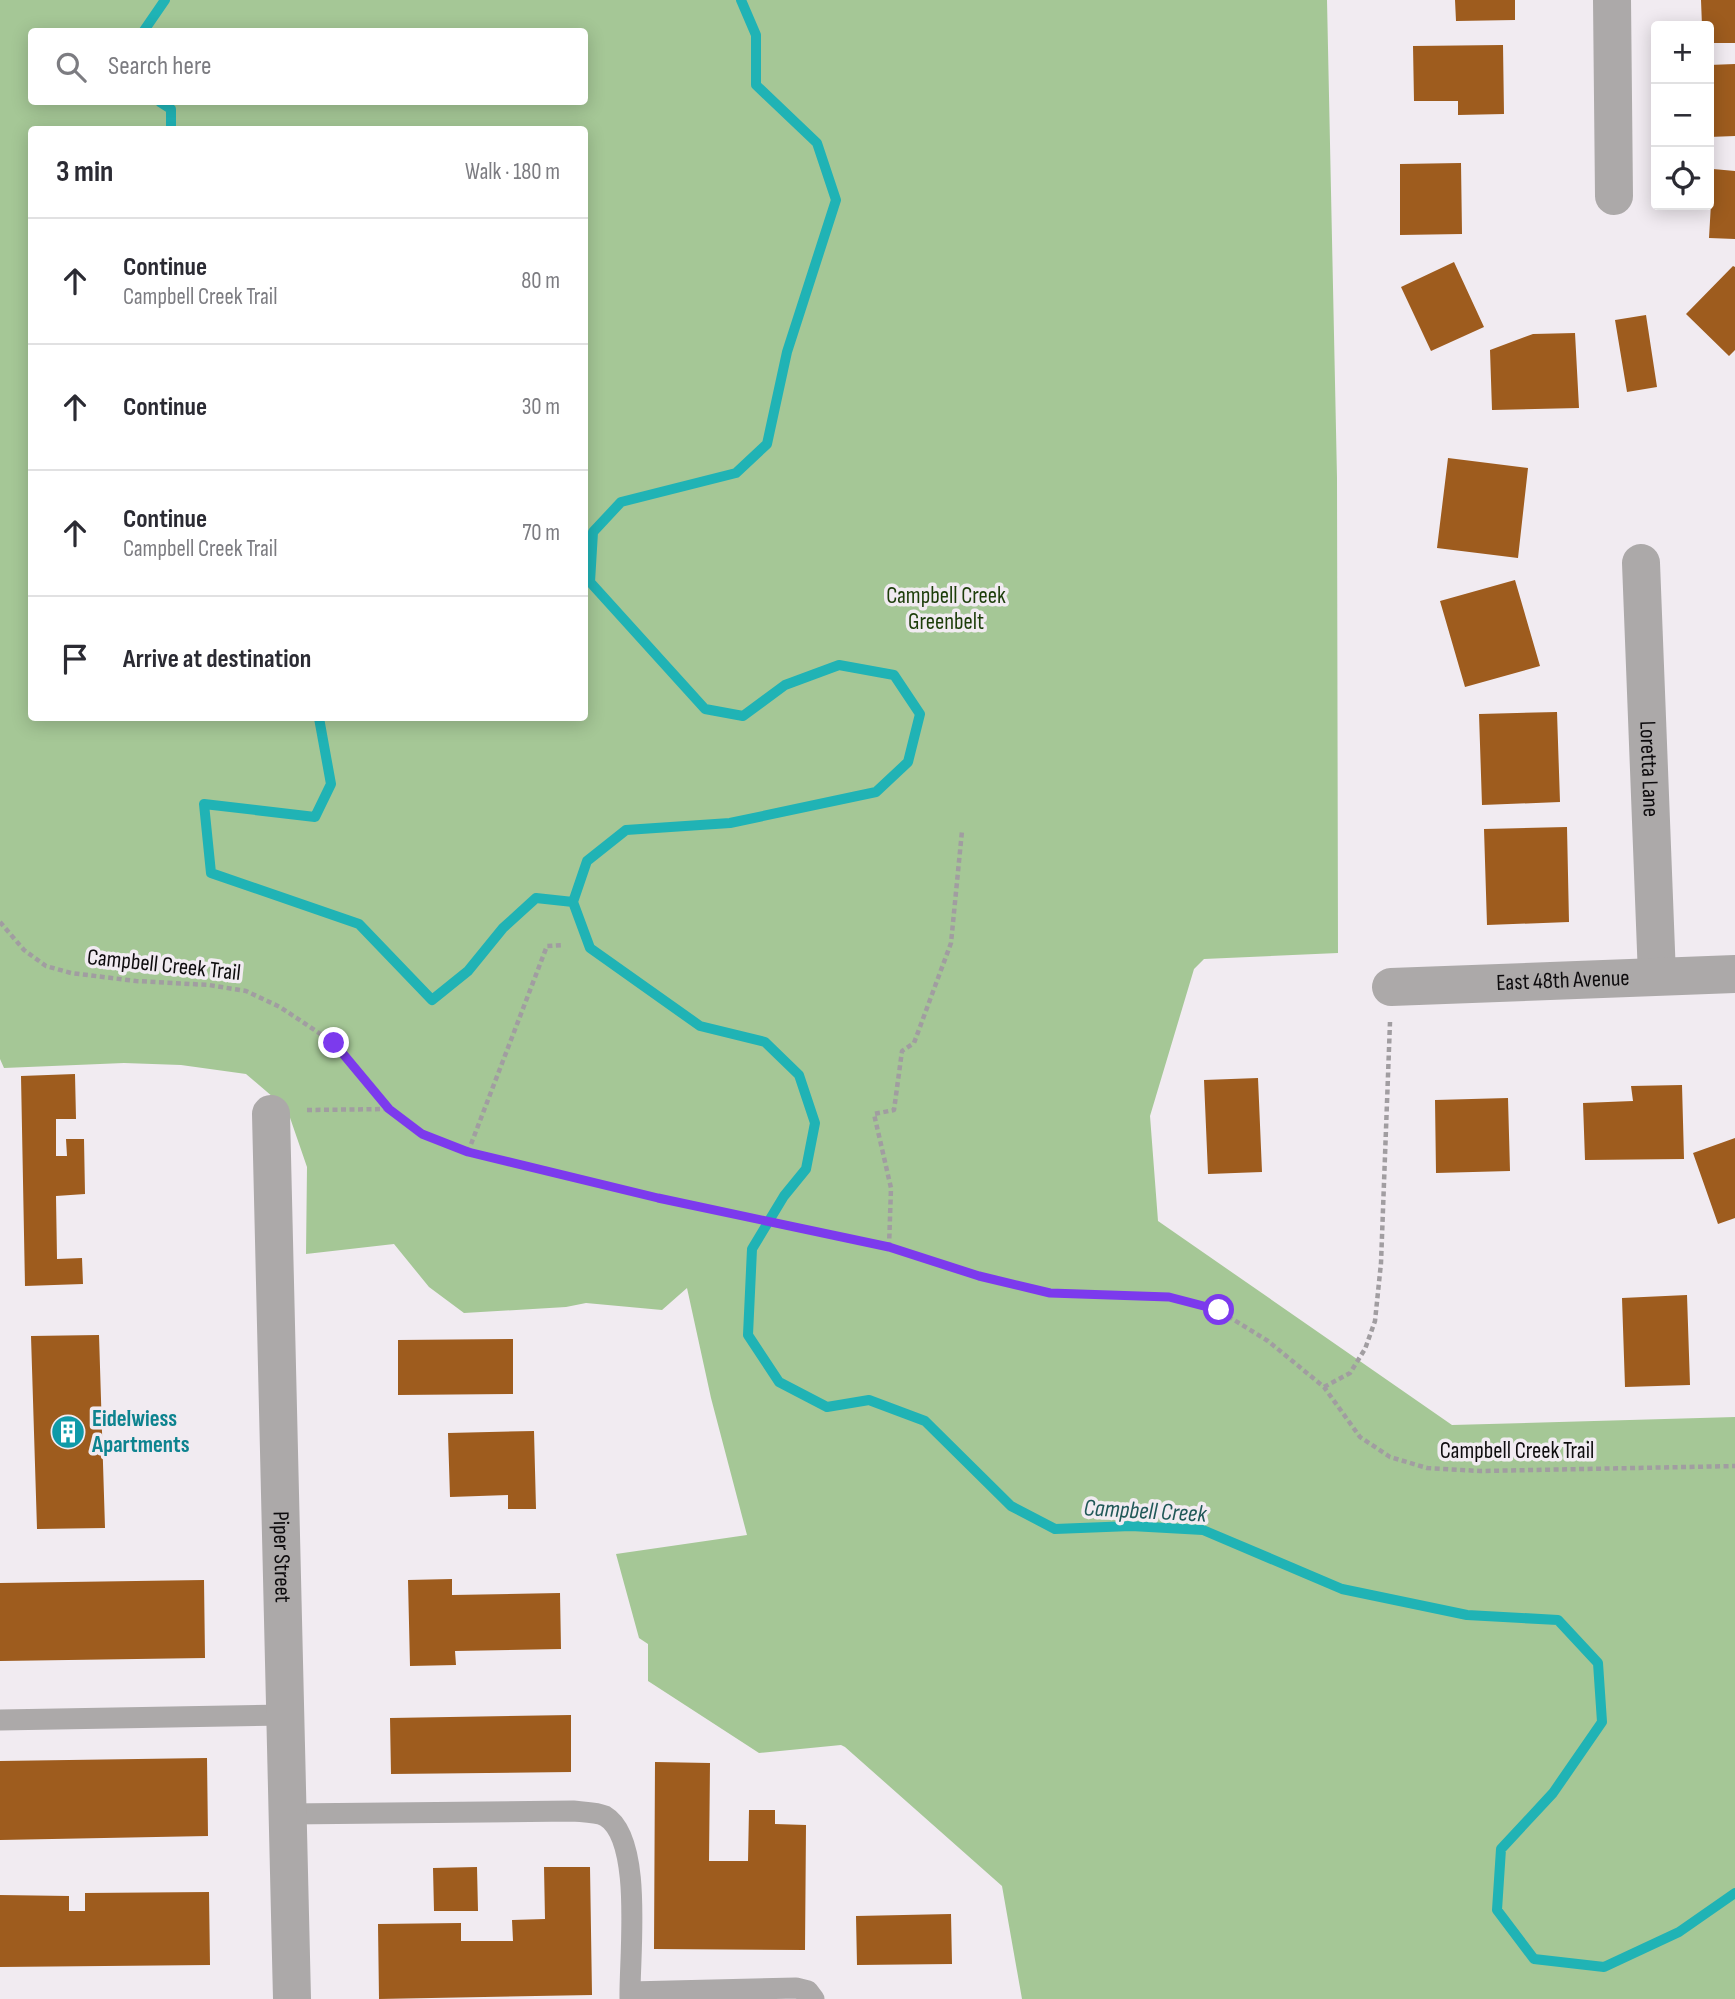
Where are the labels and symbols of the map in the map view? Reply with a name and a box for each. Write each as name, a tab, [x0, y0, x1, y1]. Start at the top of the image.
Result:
park label: Campbell Creek Greenbelt	[886, 582, 1006, 636]
street label: Loretta Lane	[1633, 720, 1665, 817]
street label: Campbell Creek Trail	[86, 943, 242, 987]
street label: East 48th Avenue	[1496, 964, 1630, 997]
route end	[318, 1027, 349, 1058]
route start	[1203, 1294, 1234, 1325]
place label: Eidelwiess Apartments	[91, 1405, 190, 1459]
building icon: Eidelwiess Apartments	[49, 1413, 87, 1451]
street label: Campbell Creek Trail	[1440, 1437, 1594, 1465]
water label: Campbell Creek	[1083, 1493, 1208, 1529]
street label: Piper Street	[266, 1511, 297, 1603]

